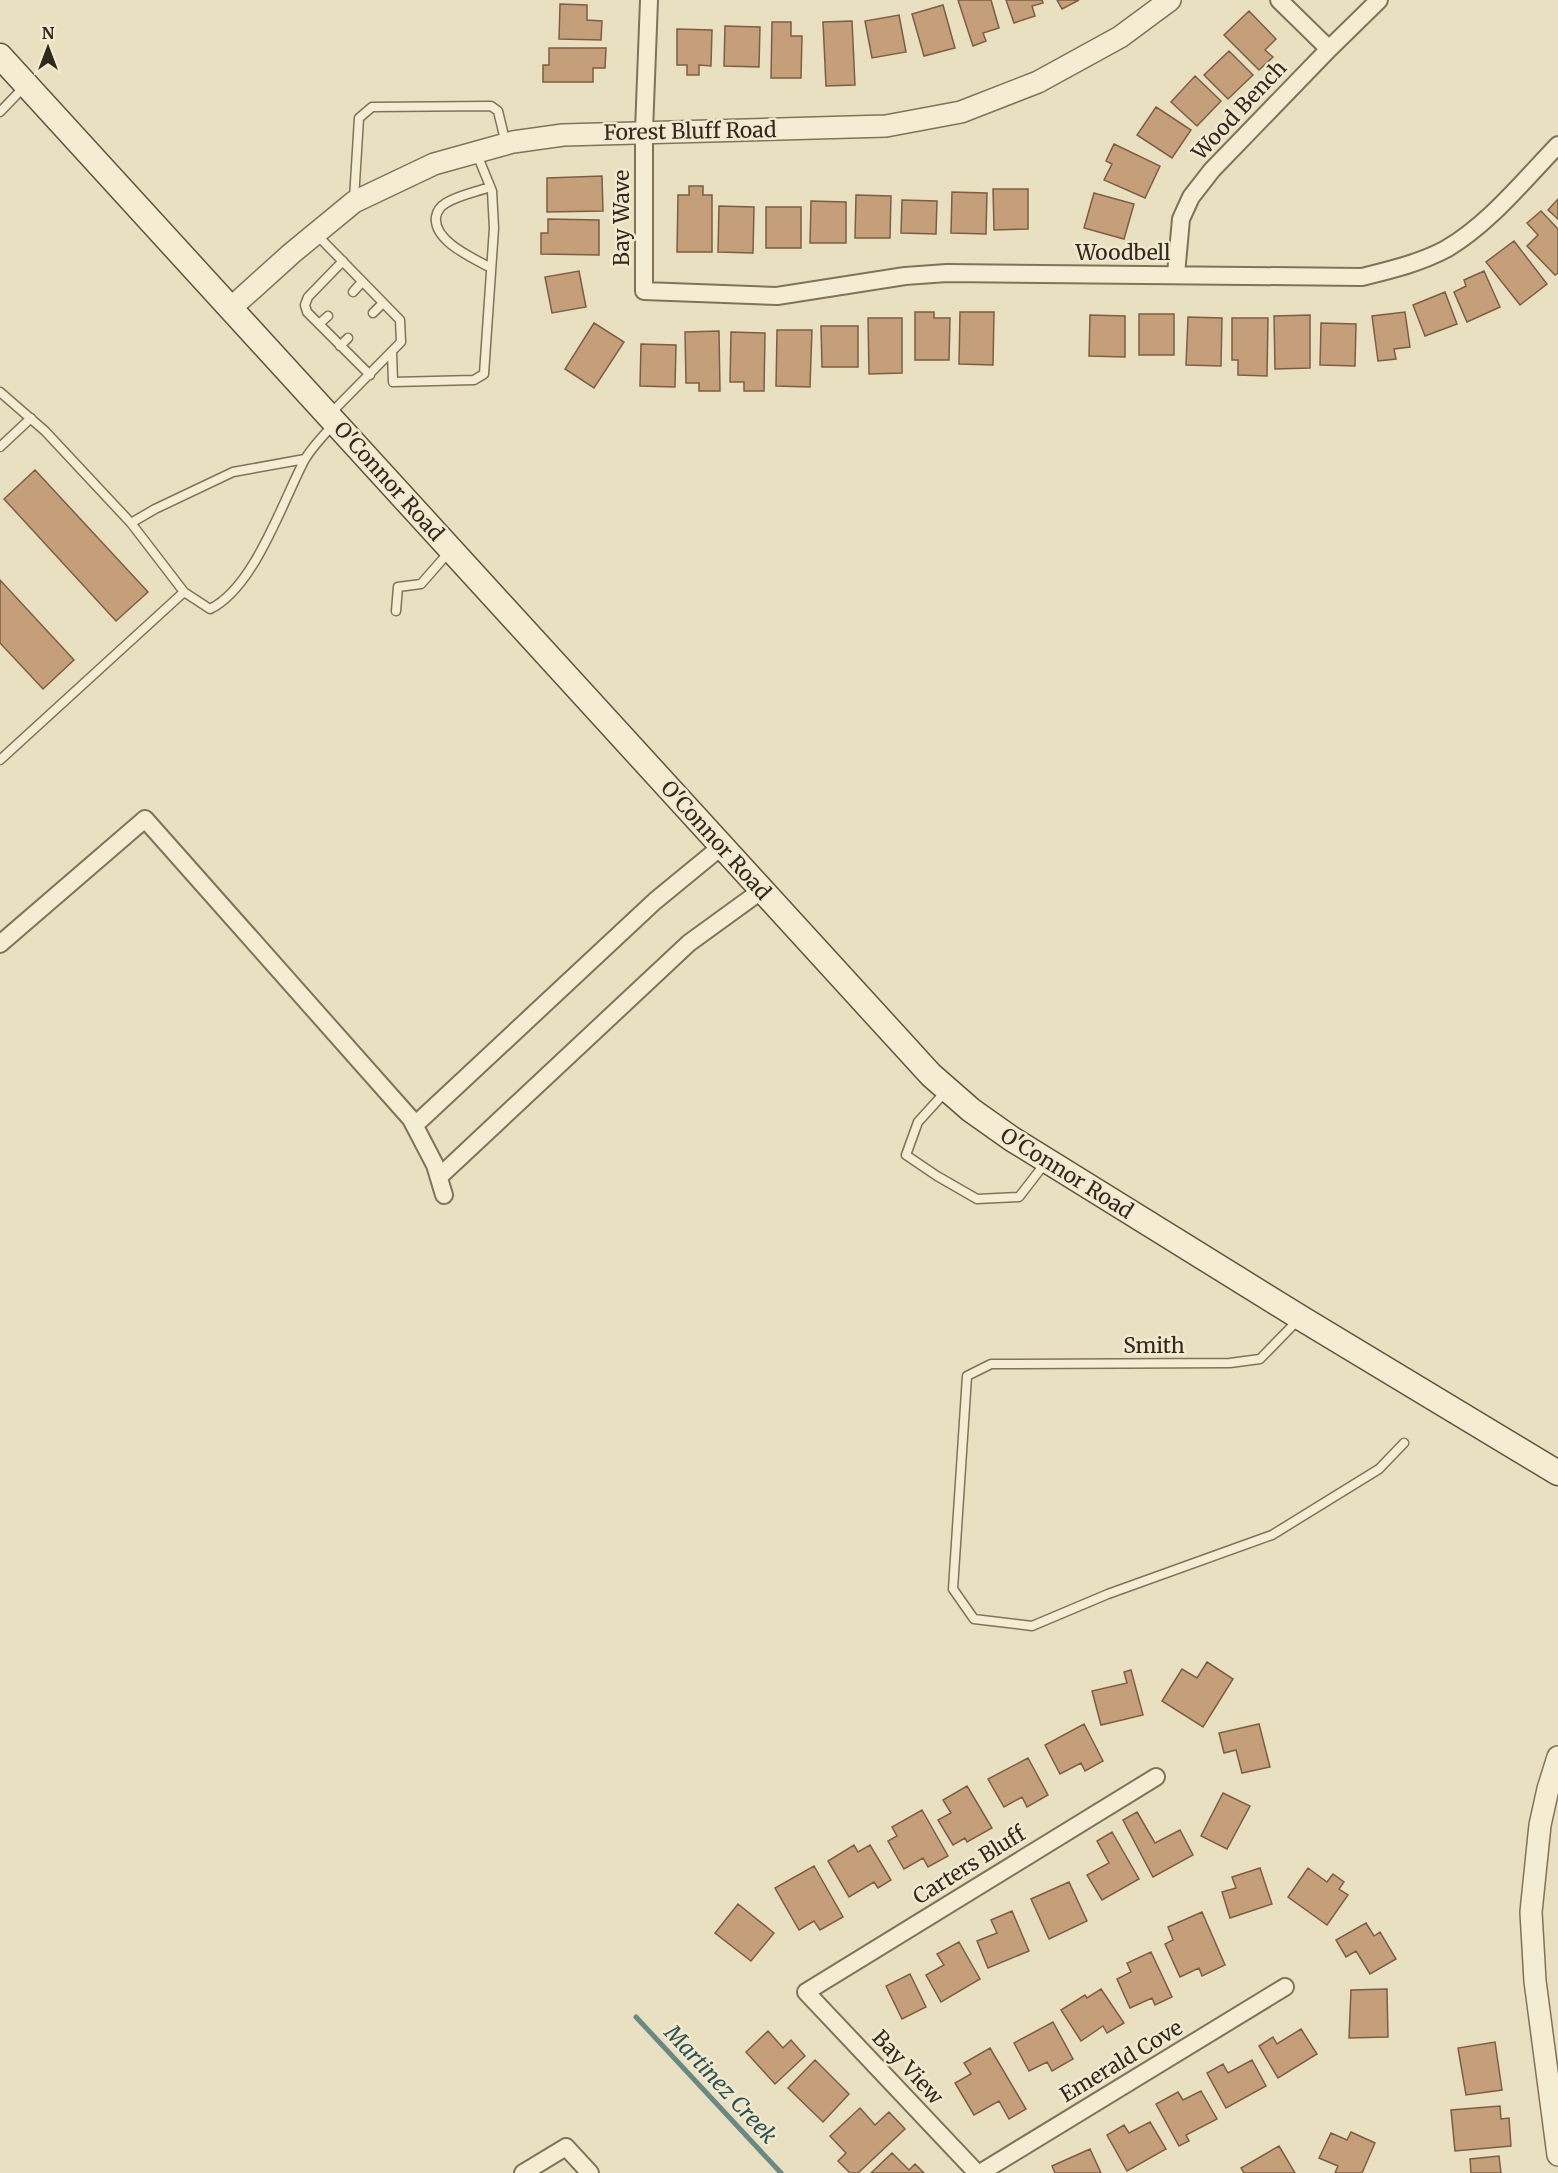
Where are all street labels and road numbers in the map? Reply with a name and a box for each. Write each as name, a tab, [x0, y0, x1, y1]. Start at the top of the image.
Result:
street label: Wood Bench	[1185, 54, 1292, 166]
street label: Forest Bluff Road	[603, 116, 777, 146]
street label: Bay Wave	[608, 170, 635, 266]
street label: Woodbell	[1074, 239, 1171, 266]
street label: O'Connor Road	[328, 416, 450, 547]
street label: O'Connor Road	[655, 775, 777, 906]
street label: O'Connor Road	[996, 1121, 1139, 1225]
street label: Smith	[1123, 1332, 1185, 1359]
street label: Carters Bluff	[908, 1819, 1031, 1910]
street label: Emerald Cove	[1055, 2014, 1187, 2108]
street label: Bay View	[867, 2024, 949, 2110]

